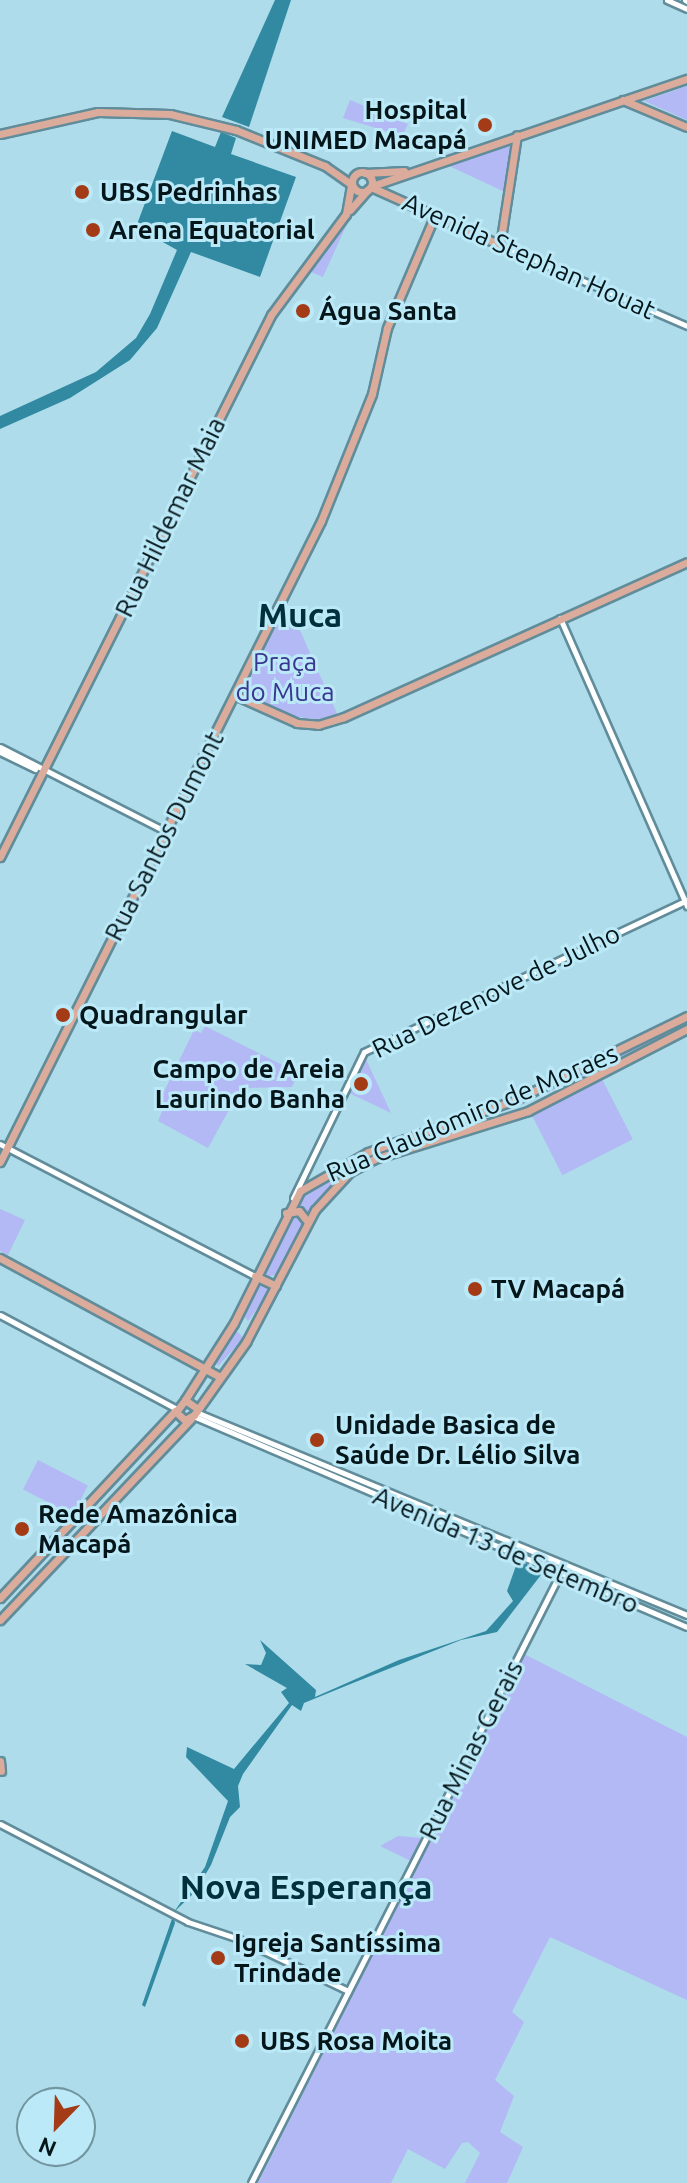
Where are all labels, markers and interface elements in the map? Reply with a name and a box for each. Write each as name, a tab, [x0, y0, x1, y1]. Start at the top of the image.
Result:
place label: Hospital UNIMED Macapá	[264, 94, 467, 156]
marker: Hospital UNIMED Macapá	[474, 114, 496, 136]
place label: UBS Pedrinhas	[100, 176, 278, 208]
marker: UBS Pedrinhas	[71, 181, 93, 203]
street label: Avenida Stephan Houat	[398, 186, 660, 326]
place label: Arena Equatorial	[109, 214, 315, 246]
marker: Arena Equatorial	[84, 221, 102, 239]
place label: Água Santa	[319, 295, 457, 327]
marker: Água Santa	[294, 302, 312, 320]
street label: Rua Hildemar Maia	[108, 412, 232, 622]
district label: Muca	[258, 595, 342, 635]
park label: Praça do Muca	[235, 646, 335, 708]
street label: Rua Santos Dumont	[98, 726, 230, 946]
street label: Rua Dezenove de Julho	[367, 917, 625, 1065]
place label: Quadrangular	[79, 999, 248, 1031]
marker: Quadrangular	[54, 1006, 72, 1024]
street label: Rua Claudomiro de Moraes	[322, 1037, 622, 1189]
place label: Campo de Areia Laurindo Banha	[152, 1053, 345, 1114]
marker: Campo de Areia Laurindo Banha	[352, 1075, 370, 1093]
place label: TV Macapá	[491, 1273, 625, 1305]
marker: TV Macapá	[466, 1280, 484, 1298]
place label: Unidade Basica de Saúde Dr. Lélio Silva	[335, 1409, 580, 1470]
marker: Unidade Basica de Saúde Dr. Lélio Silva	[306, 1429, 328, 1451]
street label: Avenida 13 de Setembro	[369, 1480, 643, 1620]
place label: Rede Amazônica Macapá	[38, 1498, 238, 1560]
marker: Rede Amazônica Macapá	[13, 1520, 31, 1538]
street label: Rua Minas Gerais	[412, 1655, 530, 1845]
district label: Nova Esperança	[180, 1867, 432, 1907]
place label: Igreja Santíssima Trindade	[234, 1927, 441, 1988]
marker: Igreja Santíssima Trindade	[209, 1949, 227, 1967]
place label: UBS Rosa Moita	[260, 2025, 452, 2057]
marker: UBS Rosa Moita	[231, 2030, 253, 2052]
north arrow	[16, 2087, 96, 2167]
text: N	[35, 2133, 60, 2162]

